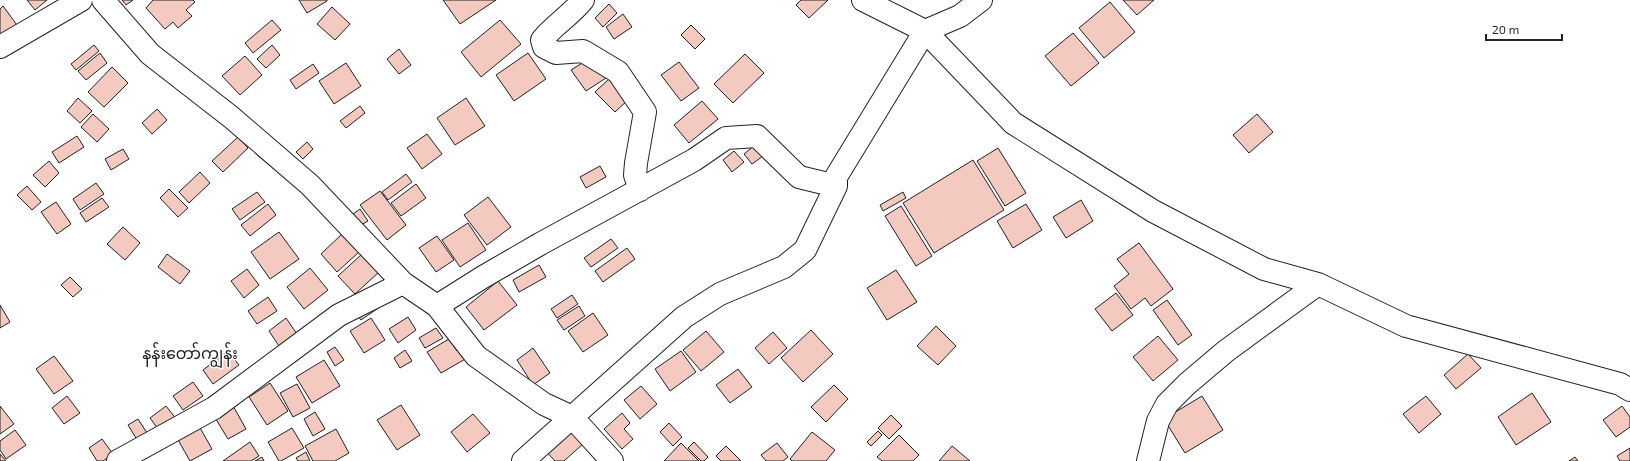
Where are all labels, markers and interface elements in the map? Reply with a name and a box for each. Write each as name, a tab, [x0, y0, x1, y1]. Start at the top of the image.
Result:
scale bar	[1486, 16, 1562, 42]
text: 20 m	[1492, 22, 1519, 36]
district label: နန်းတော်ကျွန်း	[142, 342, 238, 369]

